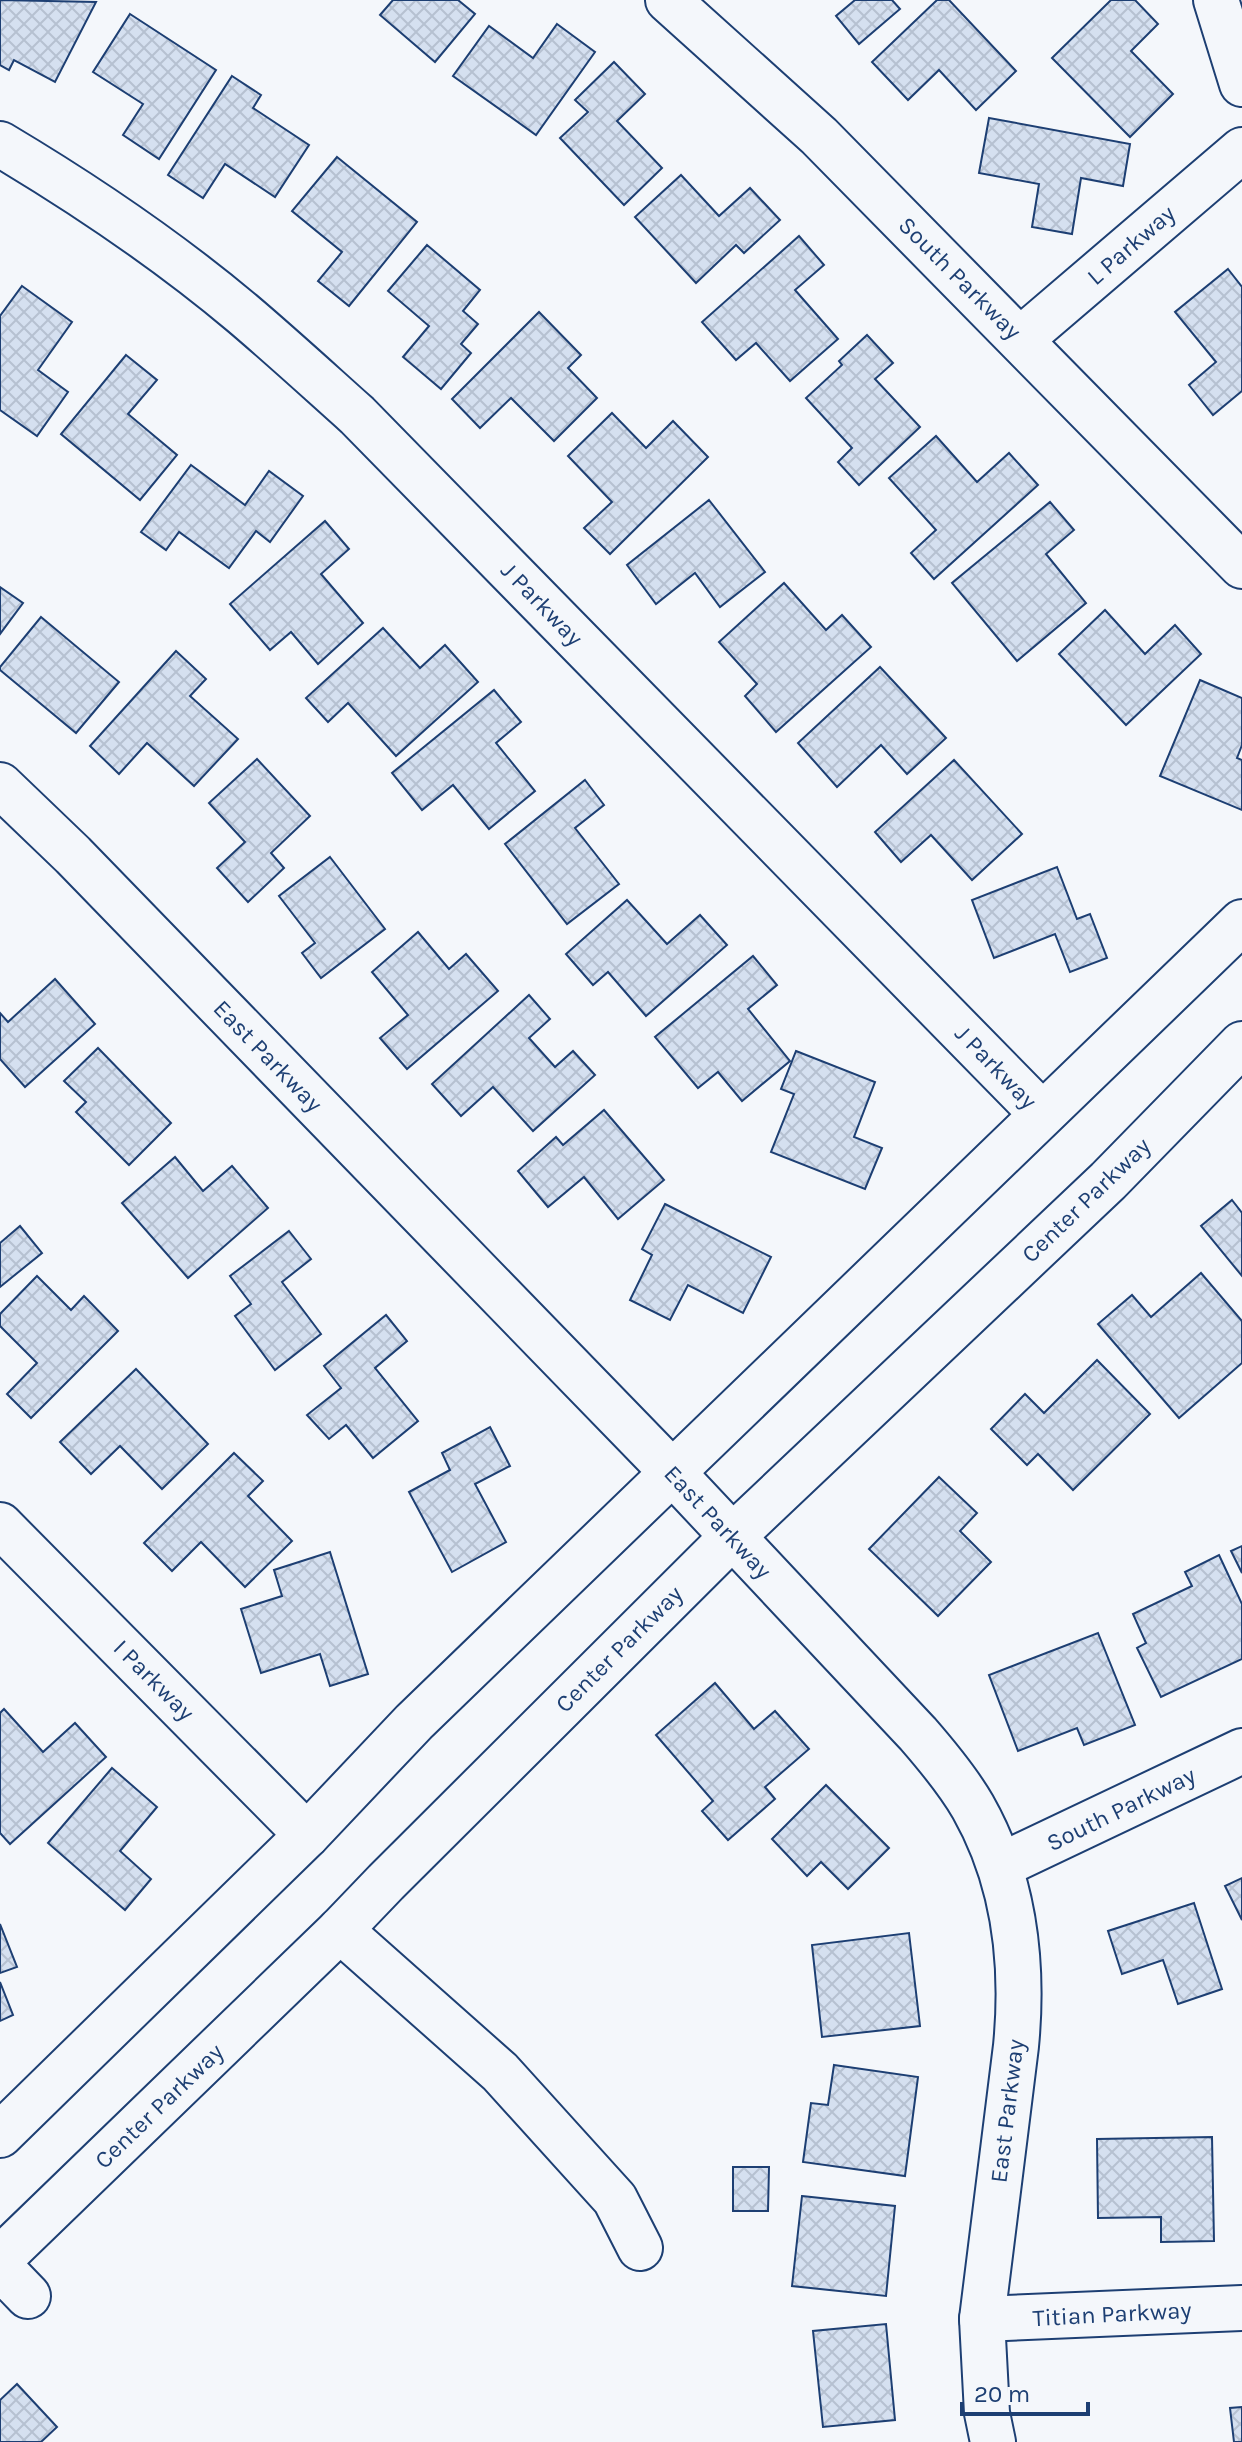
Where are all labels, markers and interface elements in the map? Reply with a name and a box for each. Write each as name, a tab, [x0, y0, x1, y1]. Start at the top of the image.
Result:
street label: L Parkway	[1081, 199, 1181, 291]
street label: South Parkway	[893, 211, 1027, 345]
street label: J Parkway	[495, 556, 589, 652]
street label: East Parkway	[208, 994, 328, 1118]
street label: J Parkway	[949, 1019, 1043, 1115]
street label: Center Parkway	[1016, 1132, 1156, 1268]
street label: East Parkway	[658, 1460, 778, 1584]
street label: Center Parkway	[550, 1580, 688, 1718]
street label: I Parkway	[108, 1634, 200, 1726]
street label: South Parkway	[1042, 1761, 1200, 1857]
street label: Center Parkway	[89, 2038, 229, 2174]
street label: East Parkway	[984, 2038, 1030, 2184]
street label: Titian Parkway	[1032, 2296, 1192, 2332]
scale bar	[962, 2366, 1088, 2416]
text: 20 m	[974, 2380, 1030, 2408]

